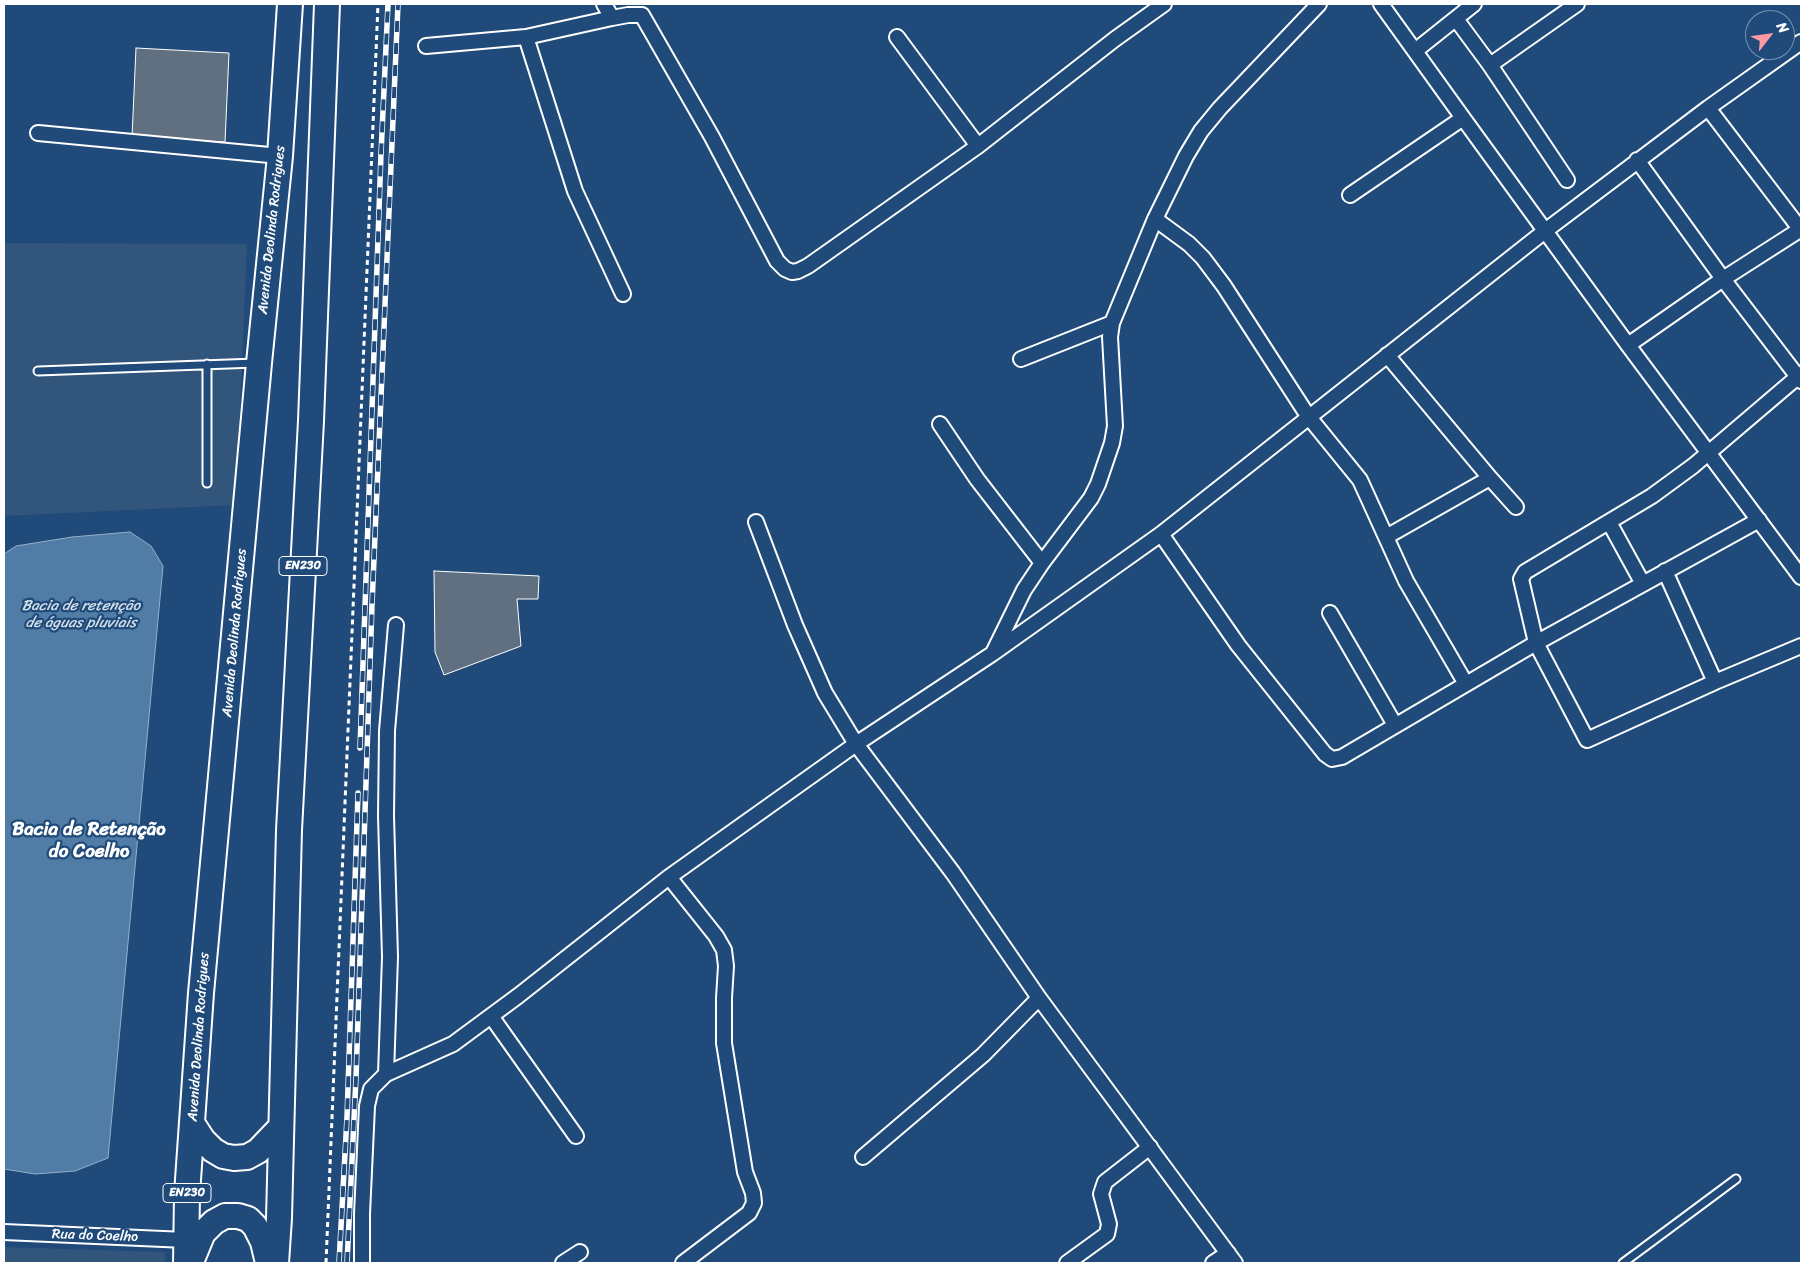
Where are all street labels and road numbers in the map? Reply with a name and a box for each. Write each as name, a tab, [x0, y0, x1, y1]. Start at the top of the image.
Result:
street label: Avenida Deolinda Rodrigues	[255, 145, 289, 315]
street label: Avenida Deolinda Rodrigues	[219, 548, 251, 718]
road number: EN230	[279, 556, 327, 576]
street label: Avenida Deolinda Rodrigues	[185, 952, 213, 1122]
road number: EN230	[163, 1184, 211, 1202]
street label: Rua do Coelho	[52, 1226, 138, 1246]

